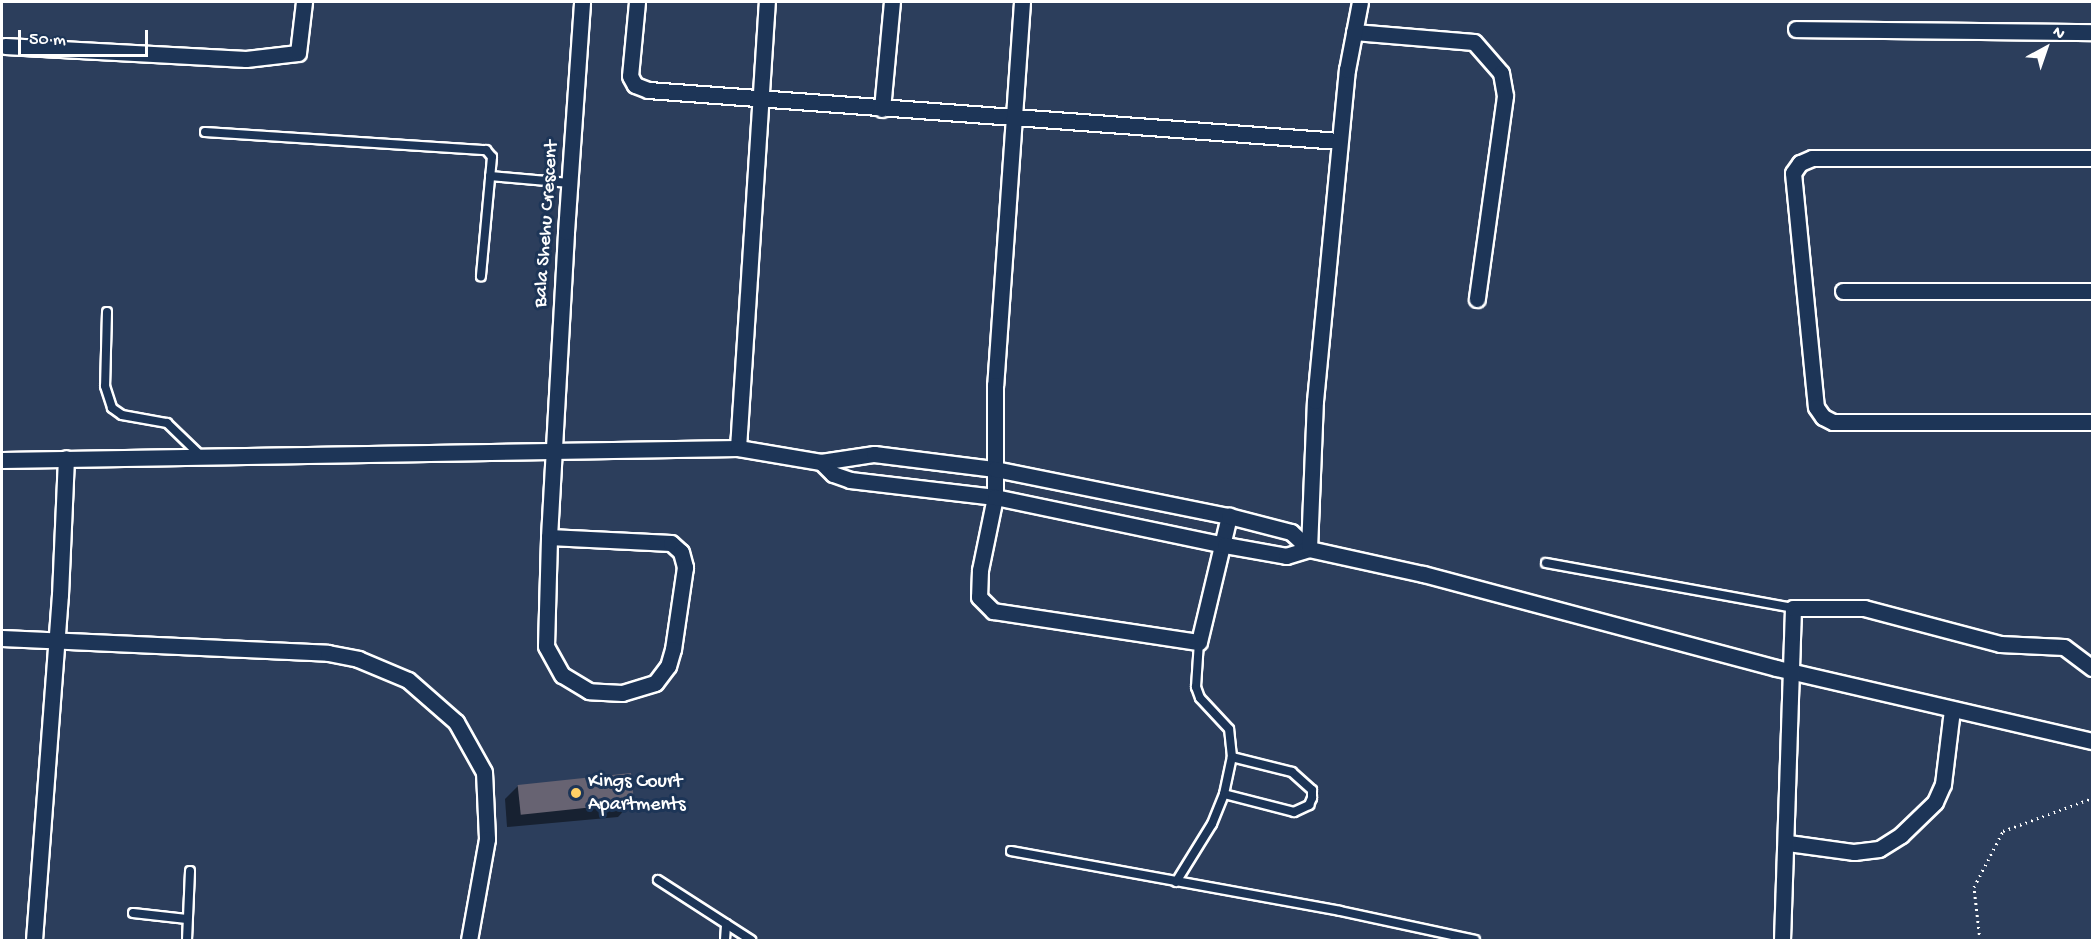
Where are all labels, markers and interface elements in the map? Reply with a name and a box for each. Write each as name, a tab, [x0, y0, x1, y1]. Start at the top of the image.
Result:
scale bar	[21, 18, 152, 56]
north arrow	[2016, 18, 2076, 78]
text: N	[2048, 23, 2068, 44]
text: 50 m	[29, 30, 66, 51]
street label: Bala Shehu Crescent	[529, 140, 565, 308]
place label: Kings Court Apartments	[588, 770, 686, 817]
marker: Kings Court Apartments	[569, 786, 583, 800]

